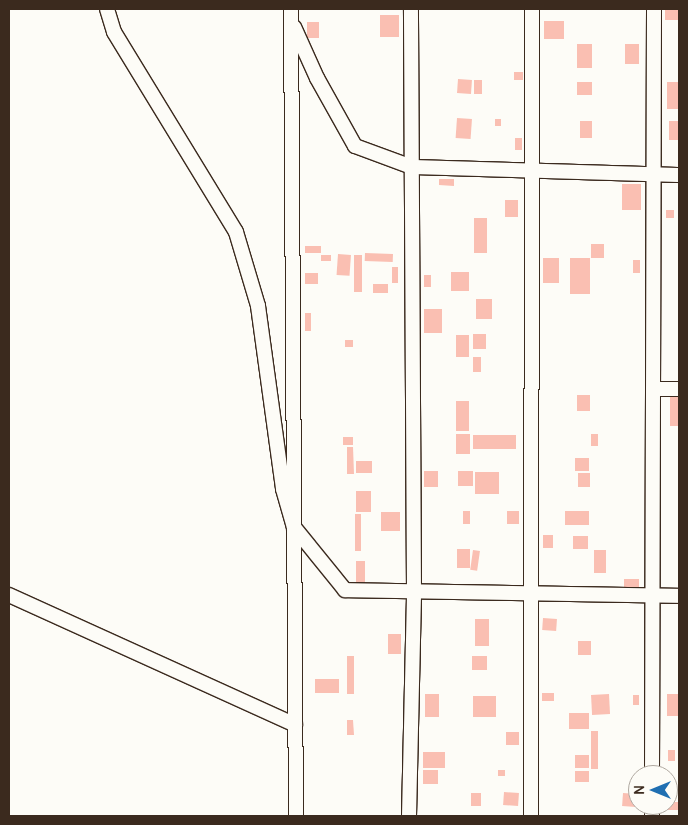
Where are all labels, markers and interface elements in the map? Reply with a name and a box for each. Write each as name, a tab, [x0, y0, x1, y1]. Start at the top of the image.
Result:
north arrow	[628, 765, 678, 815]
text: N	[630, 785, 648, 795]

